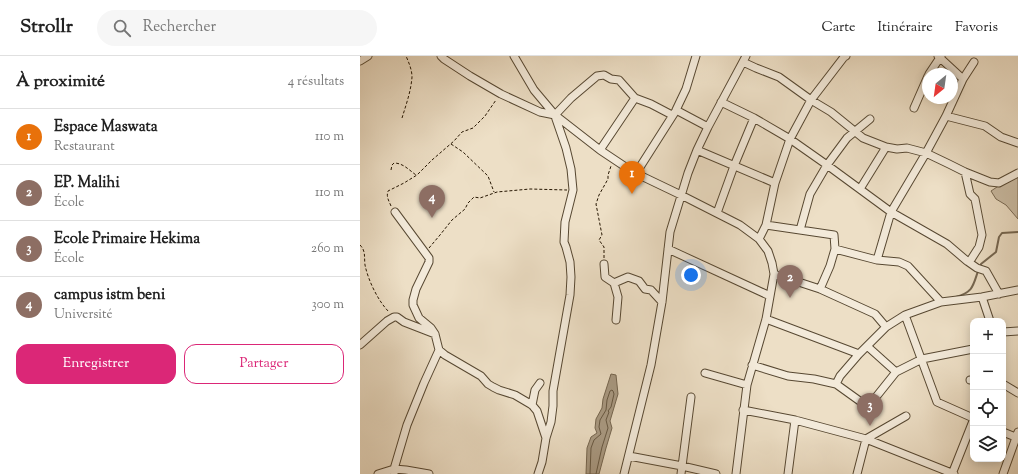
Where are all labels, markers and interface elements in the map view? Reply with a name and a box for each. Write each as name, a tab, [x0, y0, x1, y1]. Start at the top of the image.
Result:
search box	[97, 10, 377, 46]
text: Strollr	[20, 14, 73, 41]
icon: search	[111, 17, 133, 39]
text: Rechercher	[143, 17, 216, 38]
text: Carte	[822, 18, 855, 38]
text: Itinéraire	[877, 18, 933, 38]
text: Favoris	[955, 18, 998, 38]
north arrow	[922, 68, 958, 104]
text: À proximité	[16, 70, 105, 94]
text: 4 résultats	[288, 73, 344, 91]
text: Espace Maswata	[54, 117, 158, 138]
text: 1	[27, 128, 31, 146]
text: 110 m	[315, 128, 344, 146]
text: Restaurant	[54, 138, 115, 156]
pin: 1	[619, 161, 645, 194]
text: EP. Malihi	[54, 173, 120, 194]
text: 2	[26, 184, 32, 202]
text: 110 m	[315, 184, 344, 202]
pin: 4	[419, 185, 445, 218]
text: École	[54, 194, 84, 212]
text: Ecole Primaire Hekima	[54, 229, 200, 250]
text: 3	[26, 240, 32, 258]
text: 260 m	[311, 240, 344, 258]
text: École	[54, 250, 84, 268]
your location	[681, 265, 701, 285]
pin: 2	[777, 265, 803, 298]
text: campus istm beni	[54, 285, 165, 306]
text: 4	[26, 296, 32, 314]
text: 300 m	[312, 296, 344, 314]
text: Université	[54, 306, 113, 324]
map controls	[970, 318, 1006, 462]
button: +	[970, 318, 1006, 354]
button: Enregistrer	[16, 344, 176, 384]
button: Partager	[184, 344, 344, 384]
button: −	[970, 354, 1006, 390]
button: locate	[970, 390, 1006, 426]
pin: 3	[857, 393, 883, 426]
button: layers	[970, 426, 1006, 462]

